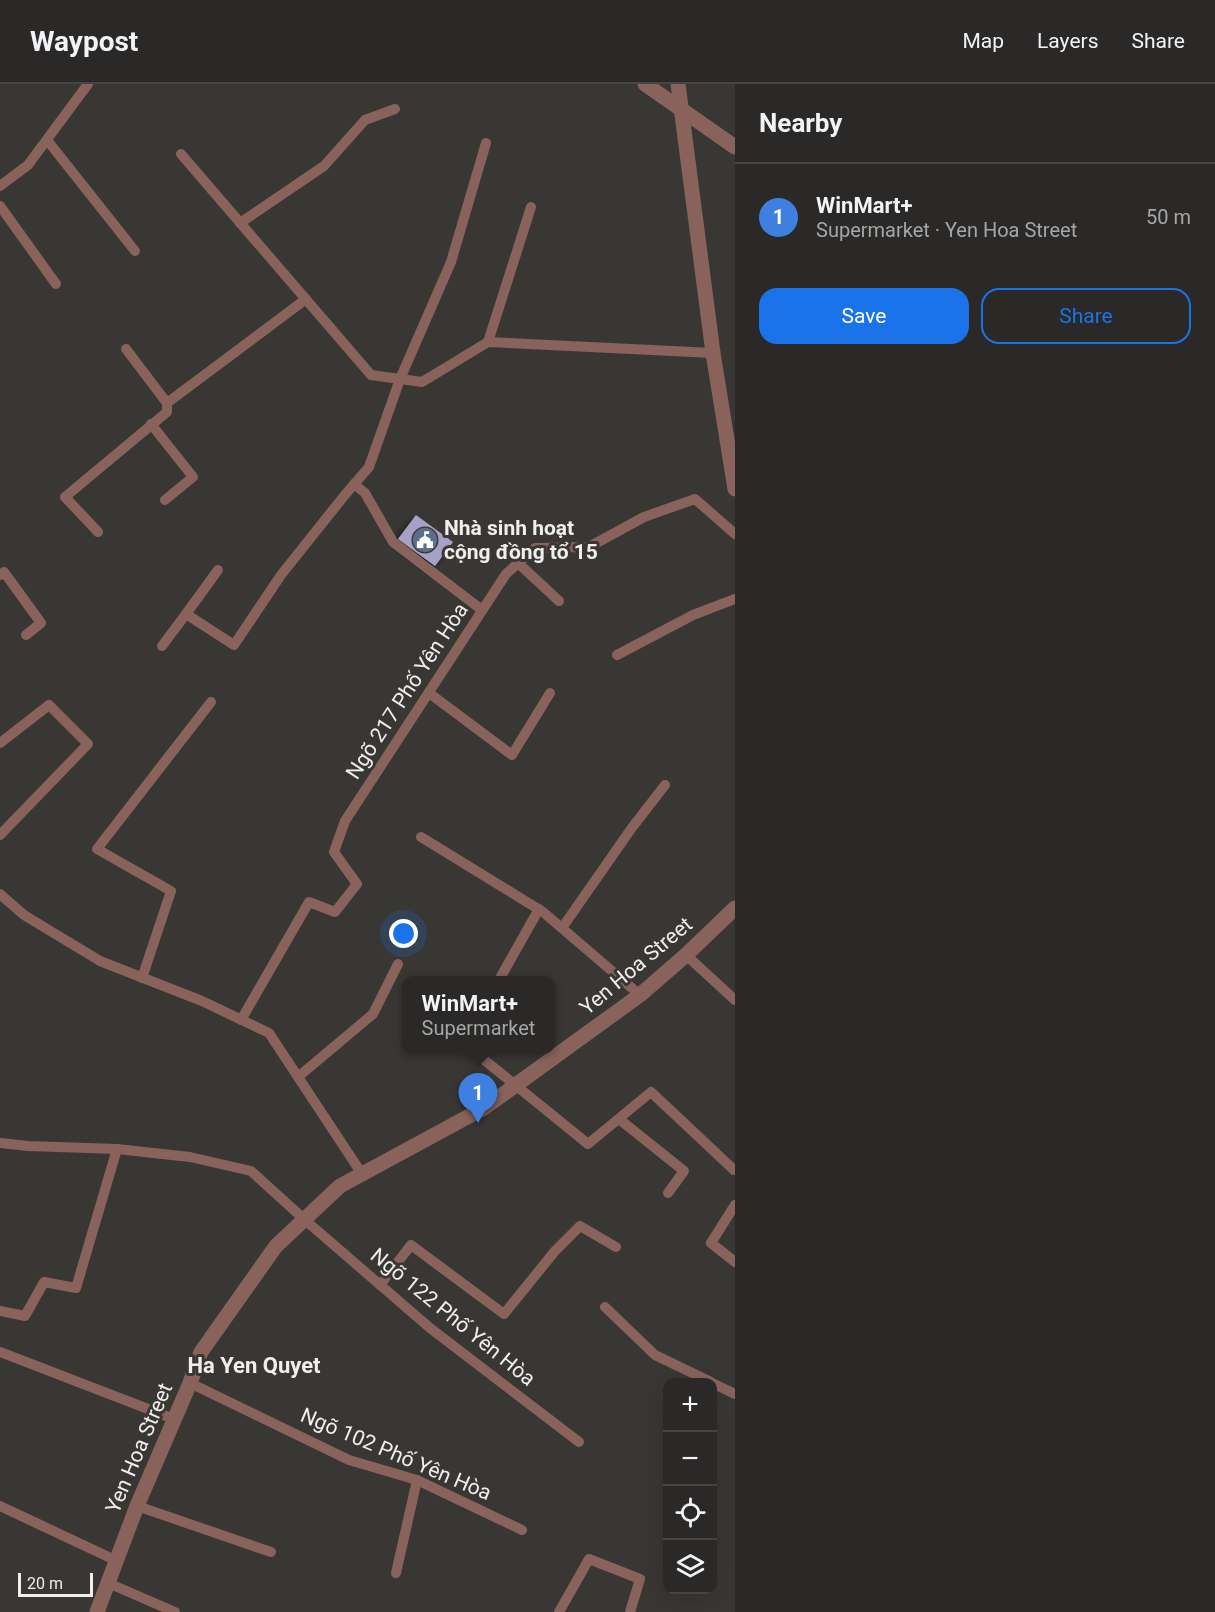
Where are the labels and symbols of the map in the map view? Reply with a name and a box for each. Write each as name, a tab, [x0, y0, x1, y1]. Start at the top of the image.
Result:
place label: Nhà sinh hoạt cộng đồng tổ 15	[444, 516, 598, 564]
public building icon: Nhà sinh hoạt cộng đồng tổ 15	[410, 525, 440, 555]
street label: Ngõ 217 Phố Yên Hòa	[341, 599, 473, 783]
street label: Yen Hoa Street	[575, 912, 697, 1020]
your location	[389, 919, 418, 948]
pin: 1	[458, 1074, 498, 1123]
street label: Ngõ 122 Phố Yên Hòa	[366, 1243, 540, 1391]
district label: Ha Yen Quyet	[187, 1353, 321, 1378]
street label: Yen Hoa Street	[101, 1379, 177, 1517]
street label: Ngõ 102 Phố Yên Hòa	[297, 1403, 495, 1505]
scale bar	[18, 1570, 93, 1598]

